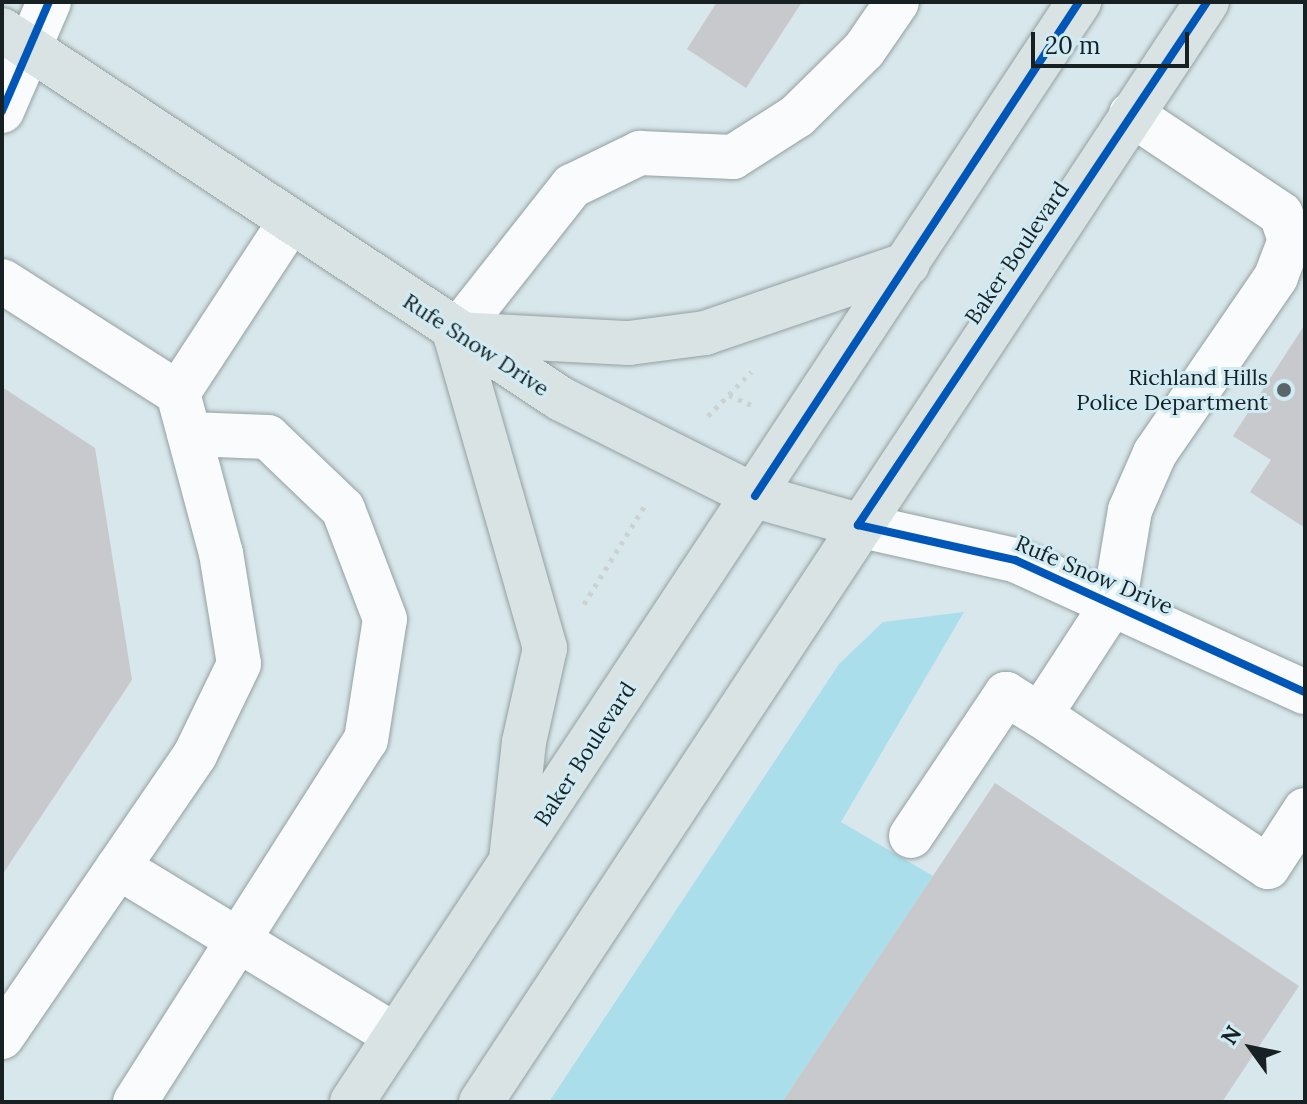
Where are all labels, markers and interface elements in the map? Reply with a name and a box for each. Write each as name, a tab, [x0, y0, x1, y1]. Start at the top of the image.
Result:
scale bar	[1035, 16, 1193, 66]
text: 20 m	[1045, 30, 1101, 61]
street label: Baker Boulevard	[960, 177, 1074, 329]
street label: Rufe Snow Drive	[398, 288, 554, 402]
place label: Richland Hills Police Department	[1076, 364, 1268, 416]
marker: Richland Hills Police Department	[1275, 381, 1293, 399]
street label: Rufe Snow Drive	[1011, 530, 1177, 620]
street label: Baker Boulevard	[529, 677, 641, 831]
north arrow	[1211, 1008, 1291, 1088]
text: N	[1214, 1020, 1247, 1050]

